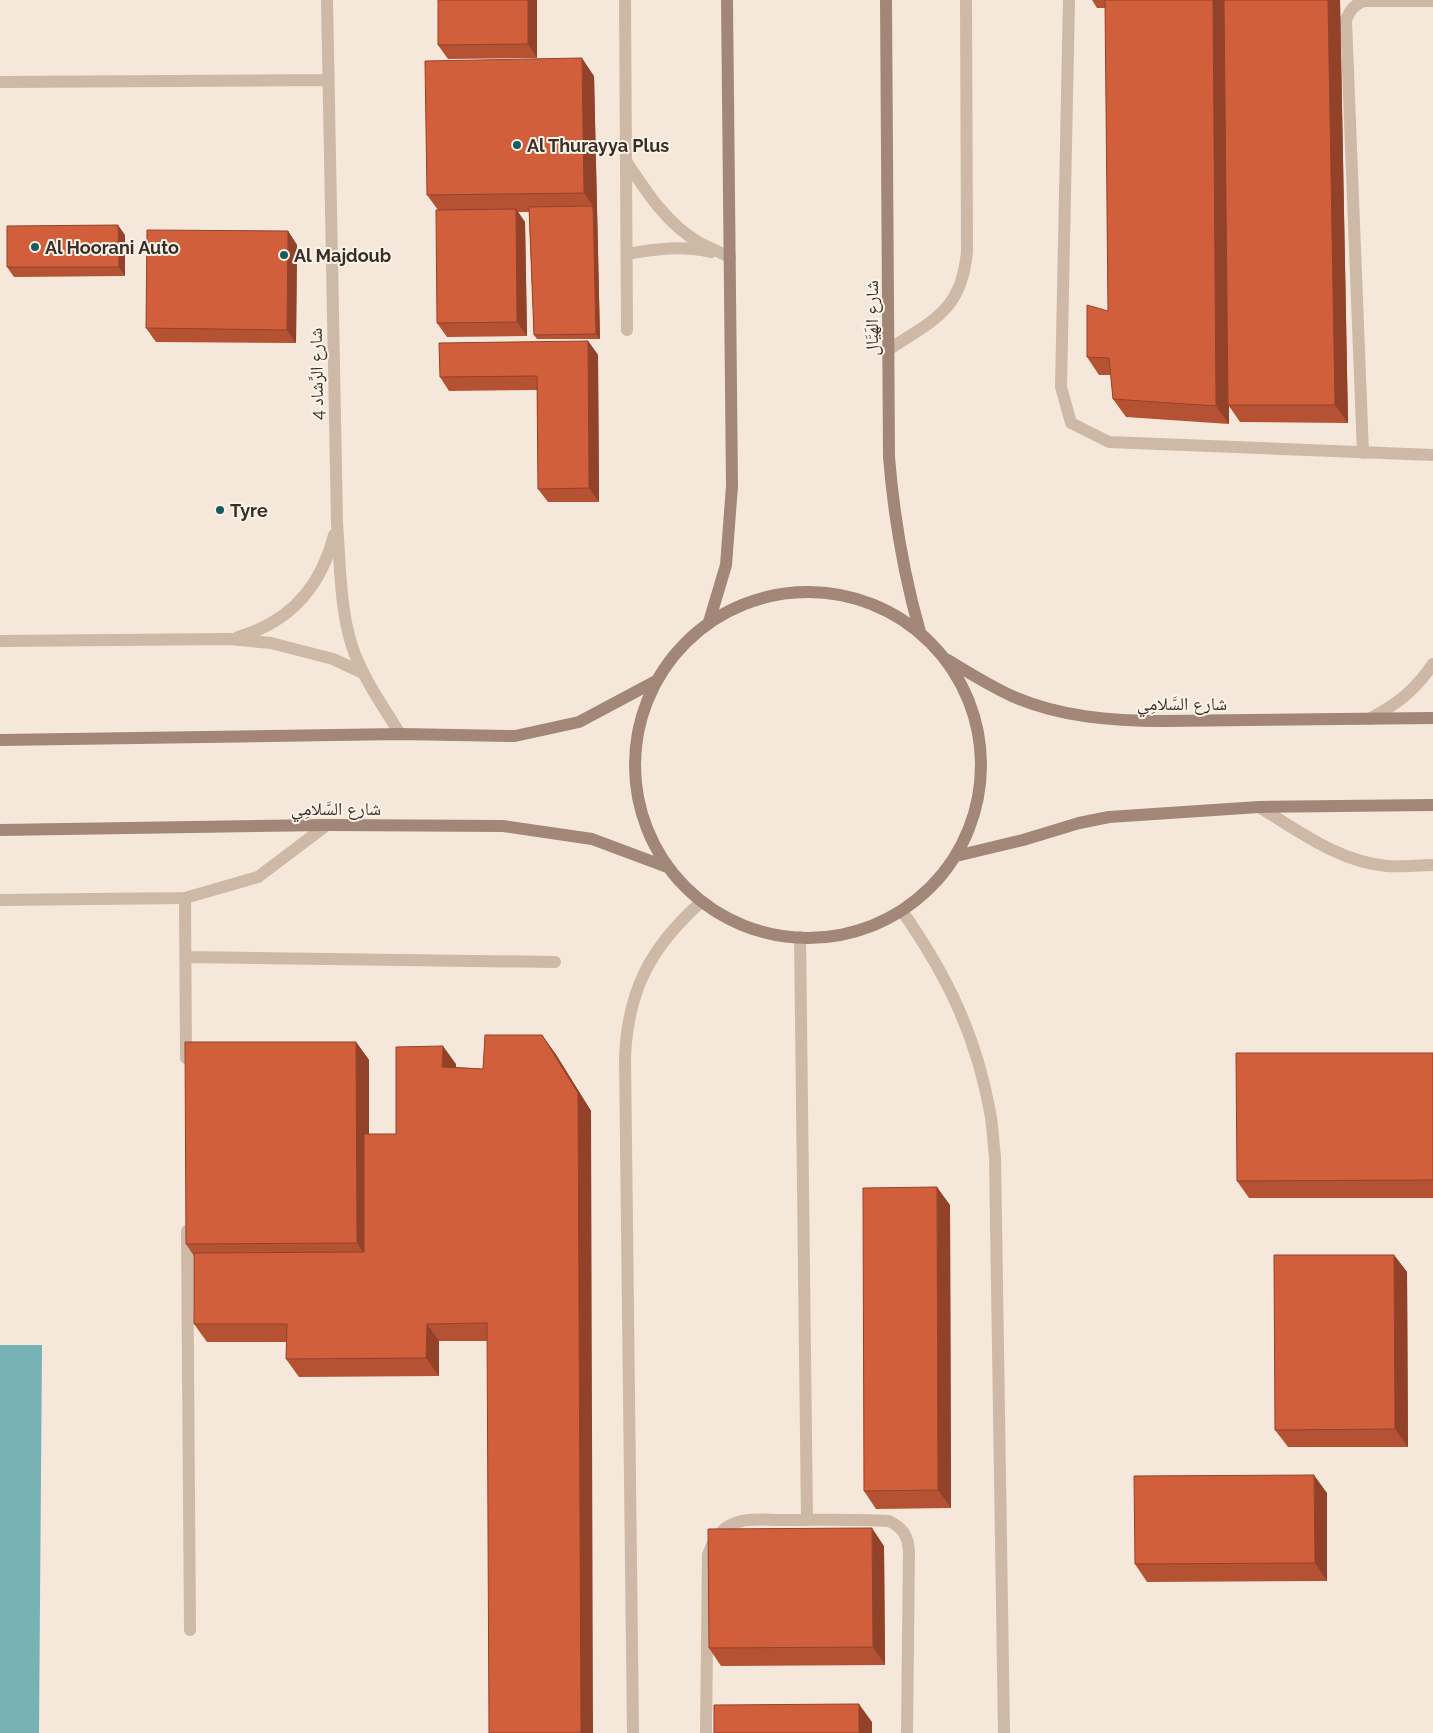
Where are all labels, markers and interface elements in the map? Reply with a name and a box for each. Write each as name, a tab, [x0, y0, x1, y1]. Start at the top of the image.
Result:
place label: Al Thurayya Plus	[527, 135, 669, 156]
marker: Al Thurayya Plus	[511, 139, 523, 151]
place label: Al Hoorani Auto	[45, 237, 179, 258]
marker: Al Hoorani Auto	[29, 241, 41, 253]
place label: Al Majdoub	[294, 245, 391, 266]
marker: Al Majdoub	[278, 249, 290, 261]
street label: شارع الهَيَّال	[861, 280, 883, 356]
street label: شارع الرَّشاد 4	[305, 328, 328, 420]
place label: Tyre	[230, 500, 268, 521]
marker: Tyre	[214, 504, 226, 516]
street label: شارع السَّلامِي	[1137, 693, 1227, 718]
street label: شارع السَّلامِي	[291, 798, 381, 823]

